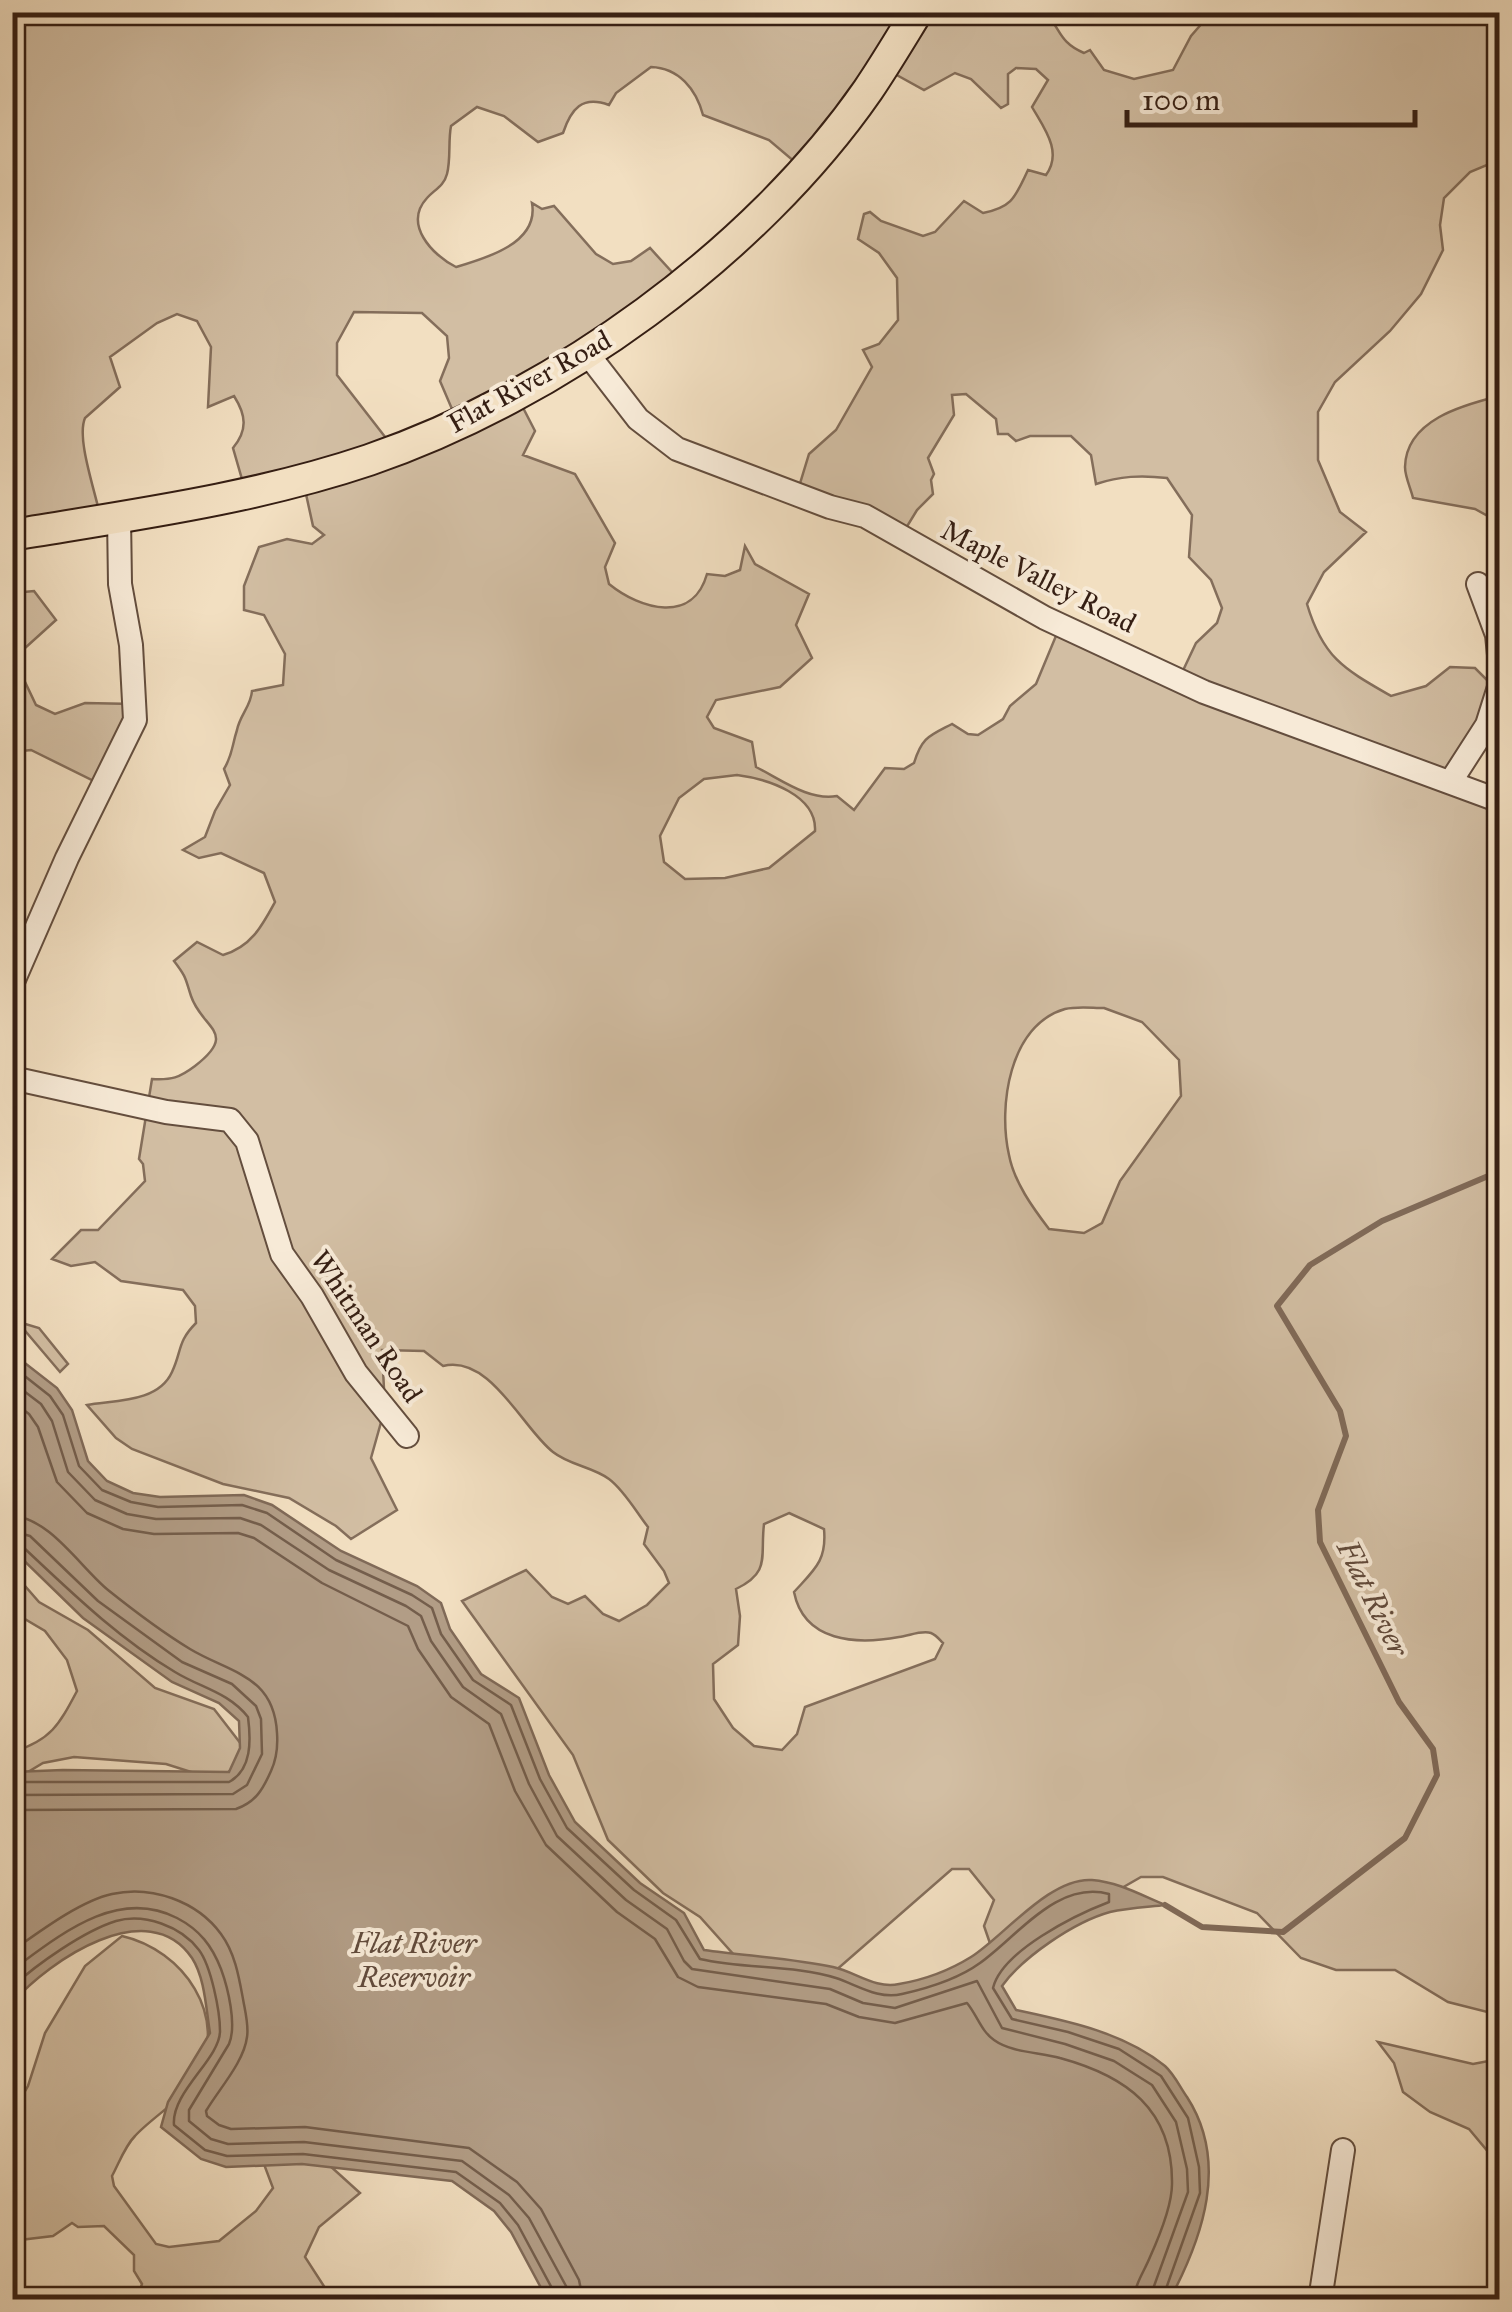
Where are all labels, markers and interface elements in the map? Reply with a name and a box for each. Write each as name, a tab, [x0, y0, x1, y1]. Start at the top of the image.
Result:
scale bar	[1127, 65, 1414, 127]
text: 100 m	[1142, 82, 1220, 118]
street label: Flat River Road	[441, 322, 617, 441]
street label: Maple Valley Road	[935, 512, 1142, 641]
street label: Whitman Road	[303, 1244, 430, 1409]
water label: Flat River	[1329, 1533, 1417, 1663]
water label: Flat River Reservoir	[350, 1925, 478, 1995]

